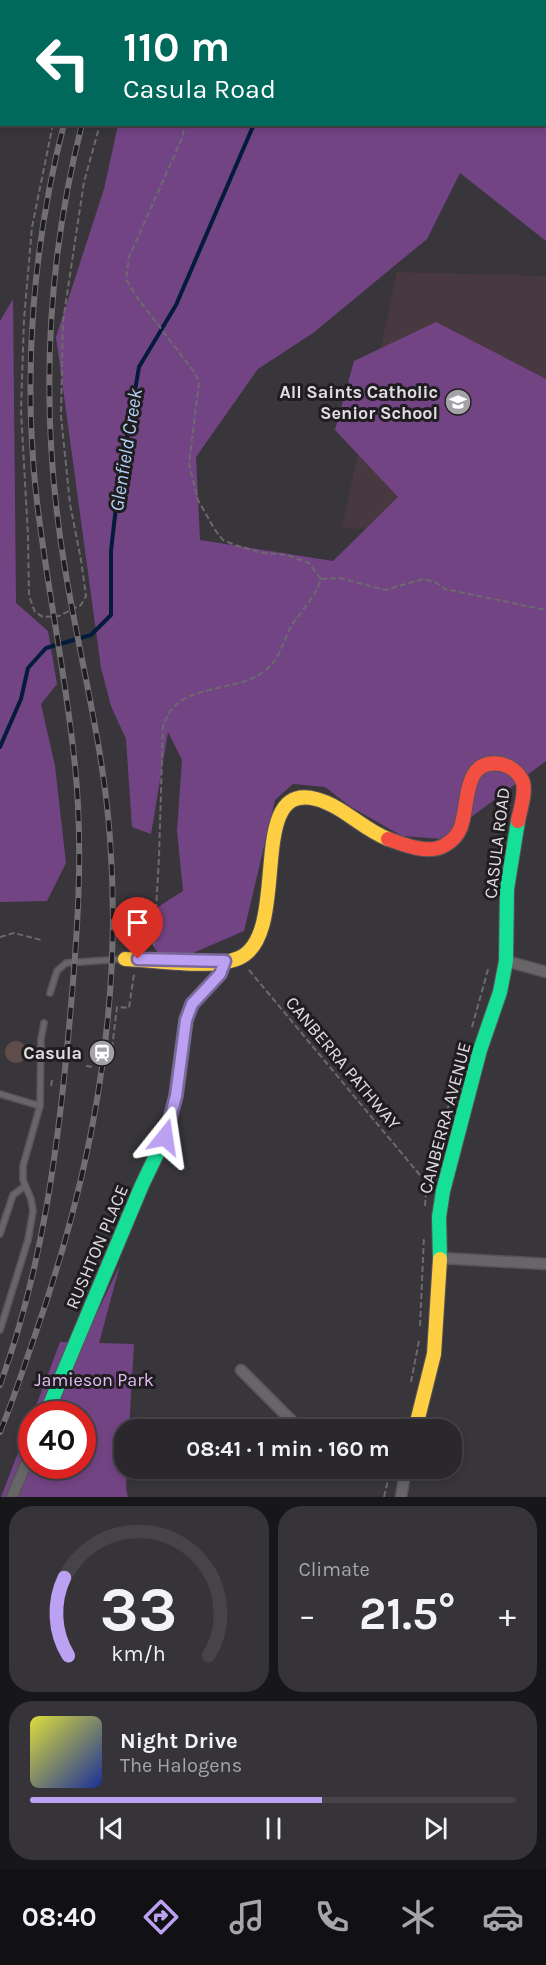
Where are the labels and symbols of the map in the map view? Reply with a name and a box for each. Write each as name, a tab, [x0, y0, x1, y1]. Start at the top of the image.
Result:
place label: All Saints Catholic Senior School	[280, 381, 438, 424]
water label: Glenfield Creek	[105, 386, 147, 513]
school or university icon: All Saints Catholic Senior School	[443, 387, 473, 417]
street label: CASULA ROAD	[479, 786, 515, 900]
pin	[112, 897, 163, 959]
street label: CANBERRA PATHWAY	[281, 992, 405, 1134]
station icon: Casula	[87, 1038, 117, 1068]
street label: CANBERRA AVENUE	[414, 1040, 476, 1196]
place label: Casula	[23, 1042, 82, 1064]
position arrow	[133, 1105, 197, 1169]
street label: RUSHTON PLACE	[61, 1182, 133, 1312]
park label: Jamieson Park	[34, 1369, 154, 1391]
speed limit sign: 40	[18, 1401, 96, 1479]

